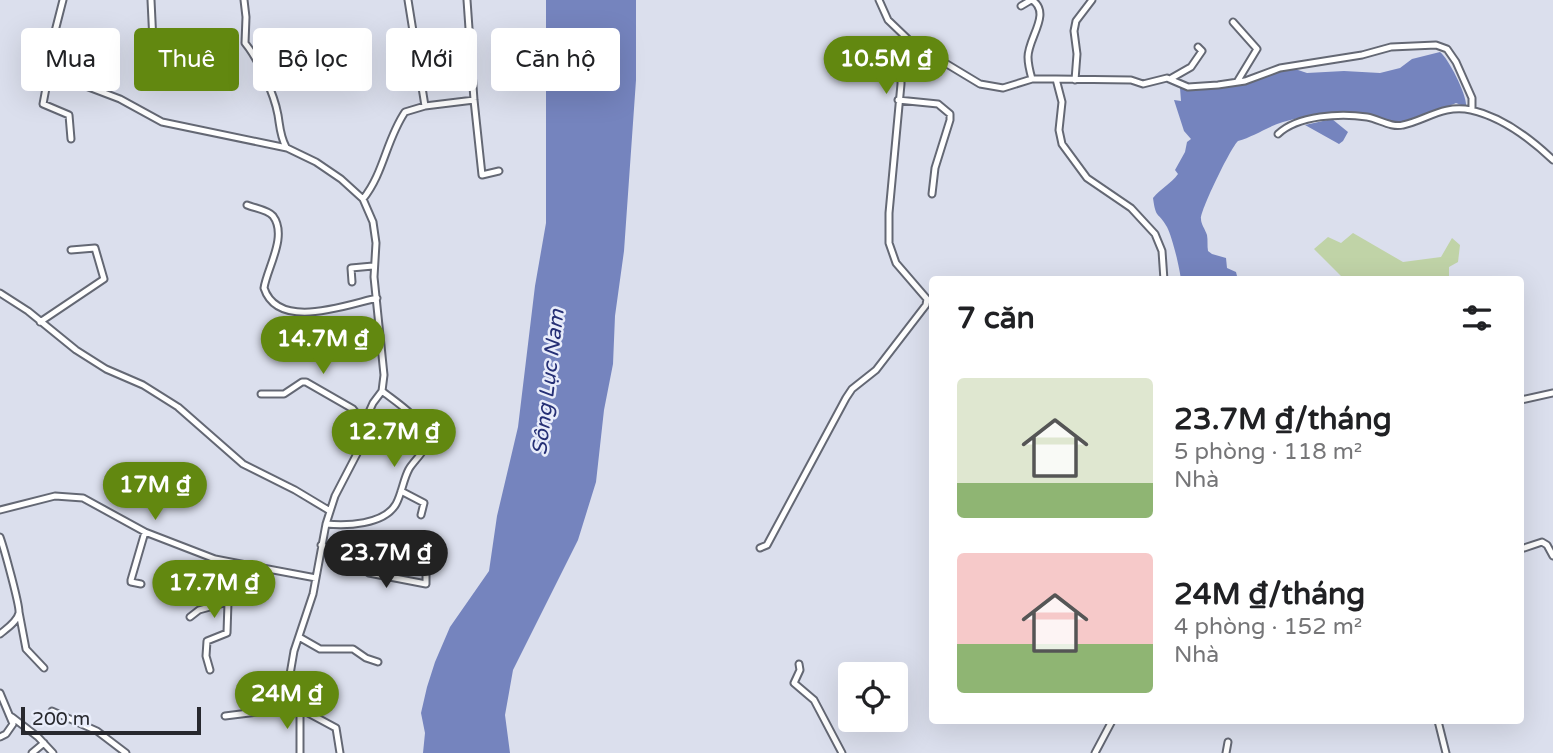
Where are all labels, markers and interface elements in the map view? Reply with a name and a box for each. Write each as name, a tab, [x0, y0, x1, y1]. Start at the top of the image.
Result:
chip: Mua	[21, 28, 120, 91]
chip: Thuê	[134, 28, 239, 91]
chip: Bộ lọc	[253, 28, 372, 91]
chip: Mới	[386, 28, 477, 91]
chip: Căn hộ	[491, 28, 620, 91]
pin: 10.5M ₫	[821, 36, 951, 96]
text: 10.5M ₫	[840, 45, 932, 73]
icon: filters	[1458, 299, 1496, 337]
text: 7 căn	[957, 300, 1035, 337]
water label: Sông Lục Nam	[527, 307, 570, 456]
pin: 14.7M ₫	[258, 316, 388, 376]
text: 14.7M ₫	[277, 325, 369, 353]
text: 23.7M ₫/tháng	[1174, 401, 1392, 438]
icon: home	[1013, 406, 1097, 490]
pin: 12.7M ₫	[329, 410, 459, 469]
text: 12.7M ₫	[348, 418, 440, 446]
text: 5 phòng · 118 m²	[1174, 438, 1362, 466]
pin: 17M ₫	[106, 462, 204, 522]
text: Nhà	[1174, 466, 1219, 494]
text: 17M ₫	[119, 471, 191, 499]
pin: 23.7M ₫	[321, 530, 451, 590]
text: 23.7M ₫	[340, 539, 432, 567]
pin: 17.7M ₫	[149, 560, 279, 620]
text: 17.7M ₫	[168, 569, 260, 597]
text: 24M ₫/tháng	[1174, 576, 1365, 613]
icon: home	[1013, 581, 1097, 665]
text: 4 phòng · 152 m²	[1174, 613, 1362, 641]
text: Nhà	[1174, 641, 1219, 669]
map controls	[838, 662, 908, 732]
button: locate	[838, 662, 908, 732]
pin: 24M ₫	[238, 672, 336, 731]
text: 24M ₫	[251, 680, 323, 708]
scale bar	[21, 704, 201, 736]
text: 200 m	[32, 708, 90, 730]

